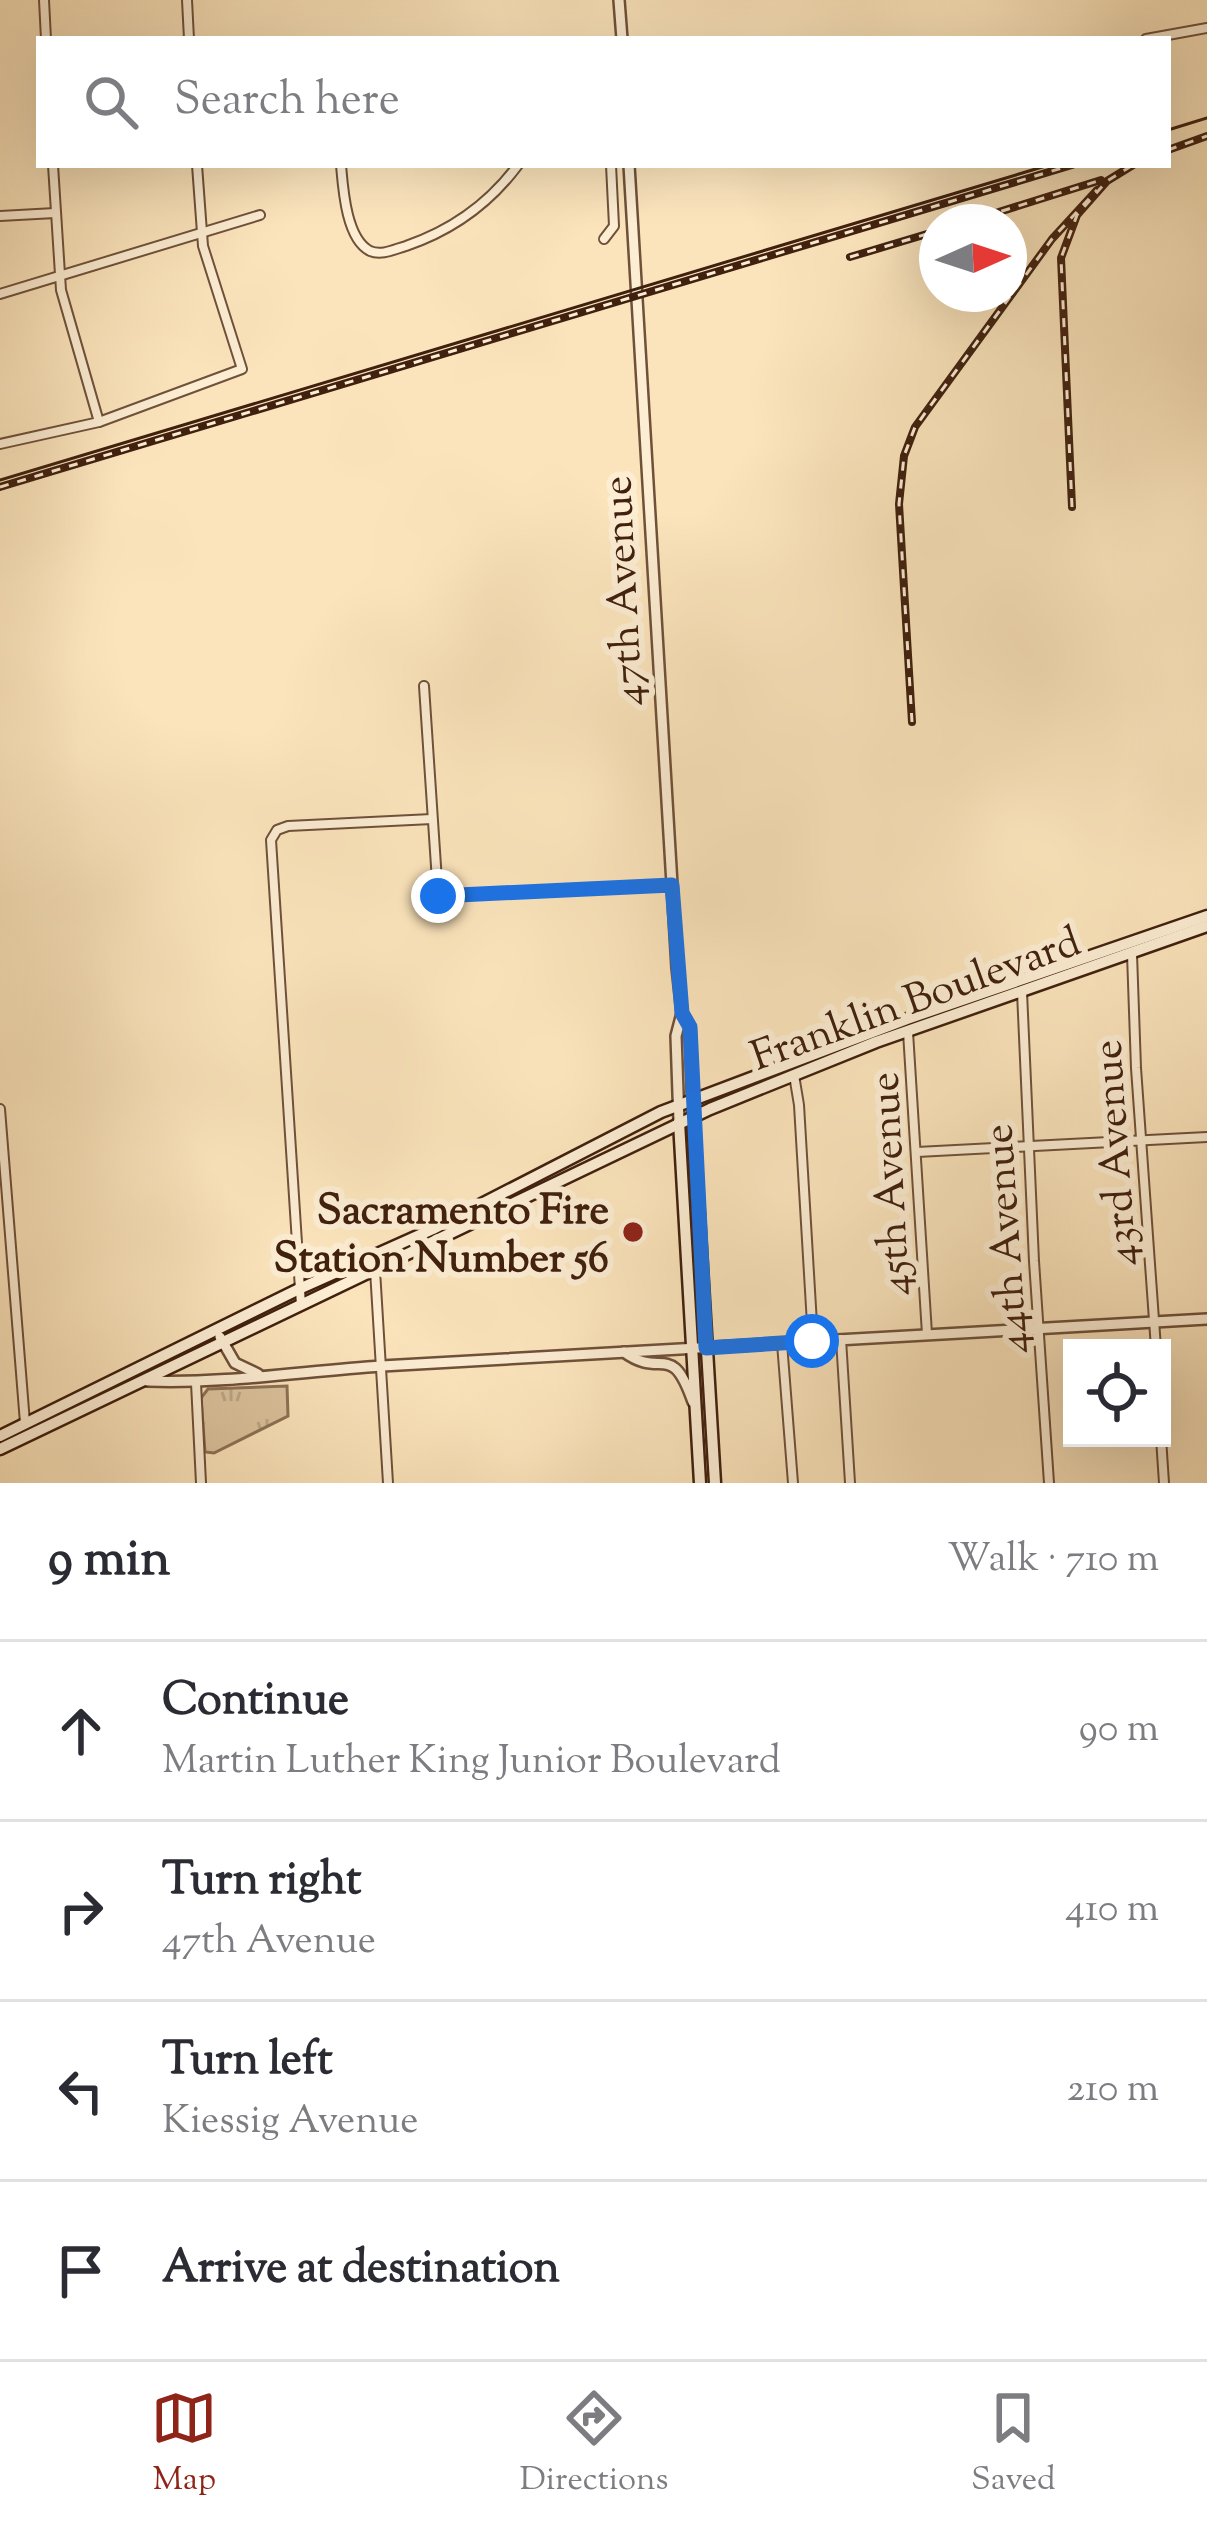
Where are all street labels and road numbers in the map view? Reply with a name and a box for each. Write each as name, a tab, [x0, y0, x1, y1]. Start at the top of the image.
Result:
street label: 47th Avenue	[590, 474, 662, 707]
street label: Franklin Boulevard	[743, 914, 1090, 1089]
street label: 43rd Avenue	[1080, 1038, 1156, 1268]
street label: 45th Avenue	[857, 1070, 929, 1297]
street label: 44th Avenue	[971, 1122, 1047, 1356]

